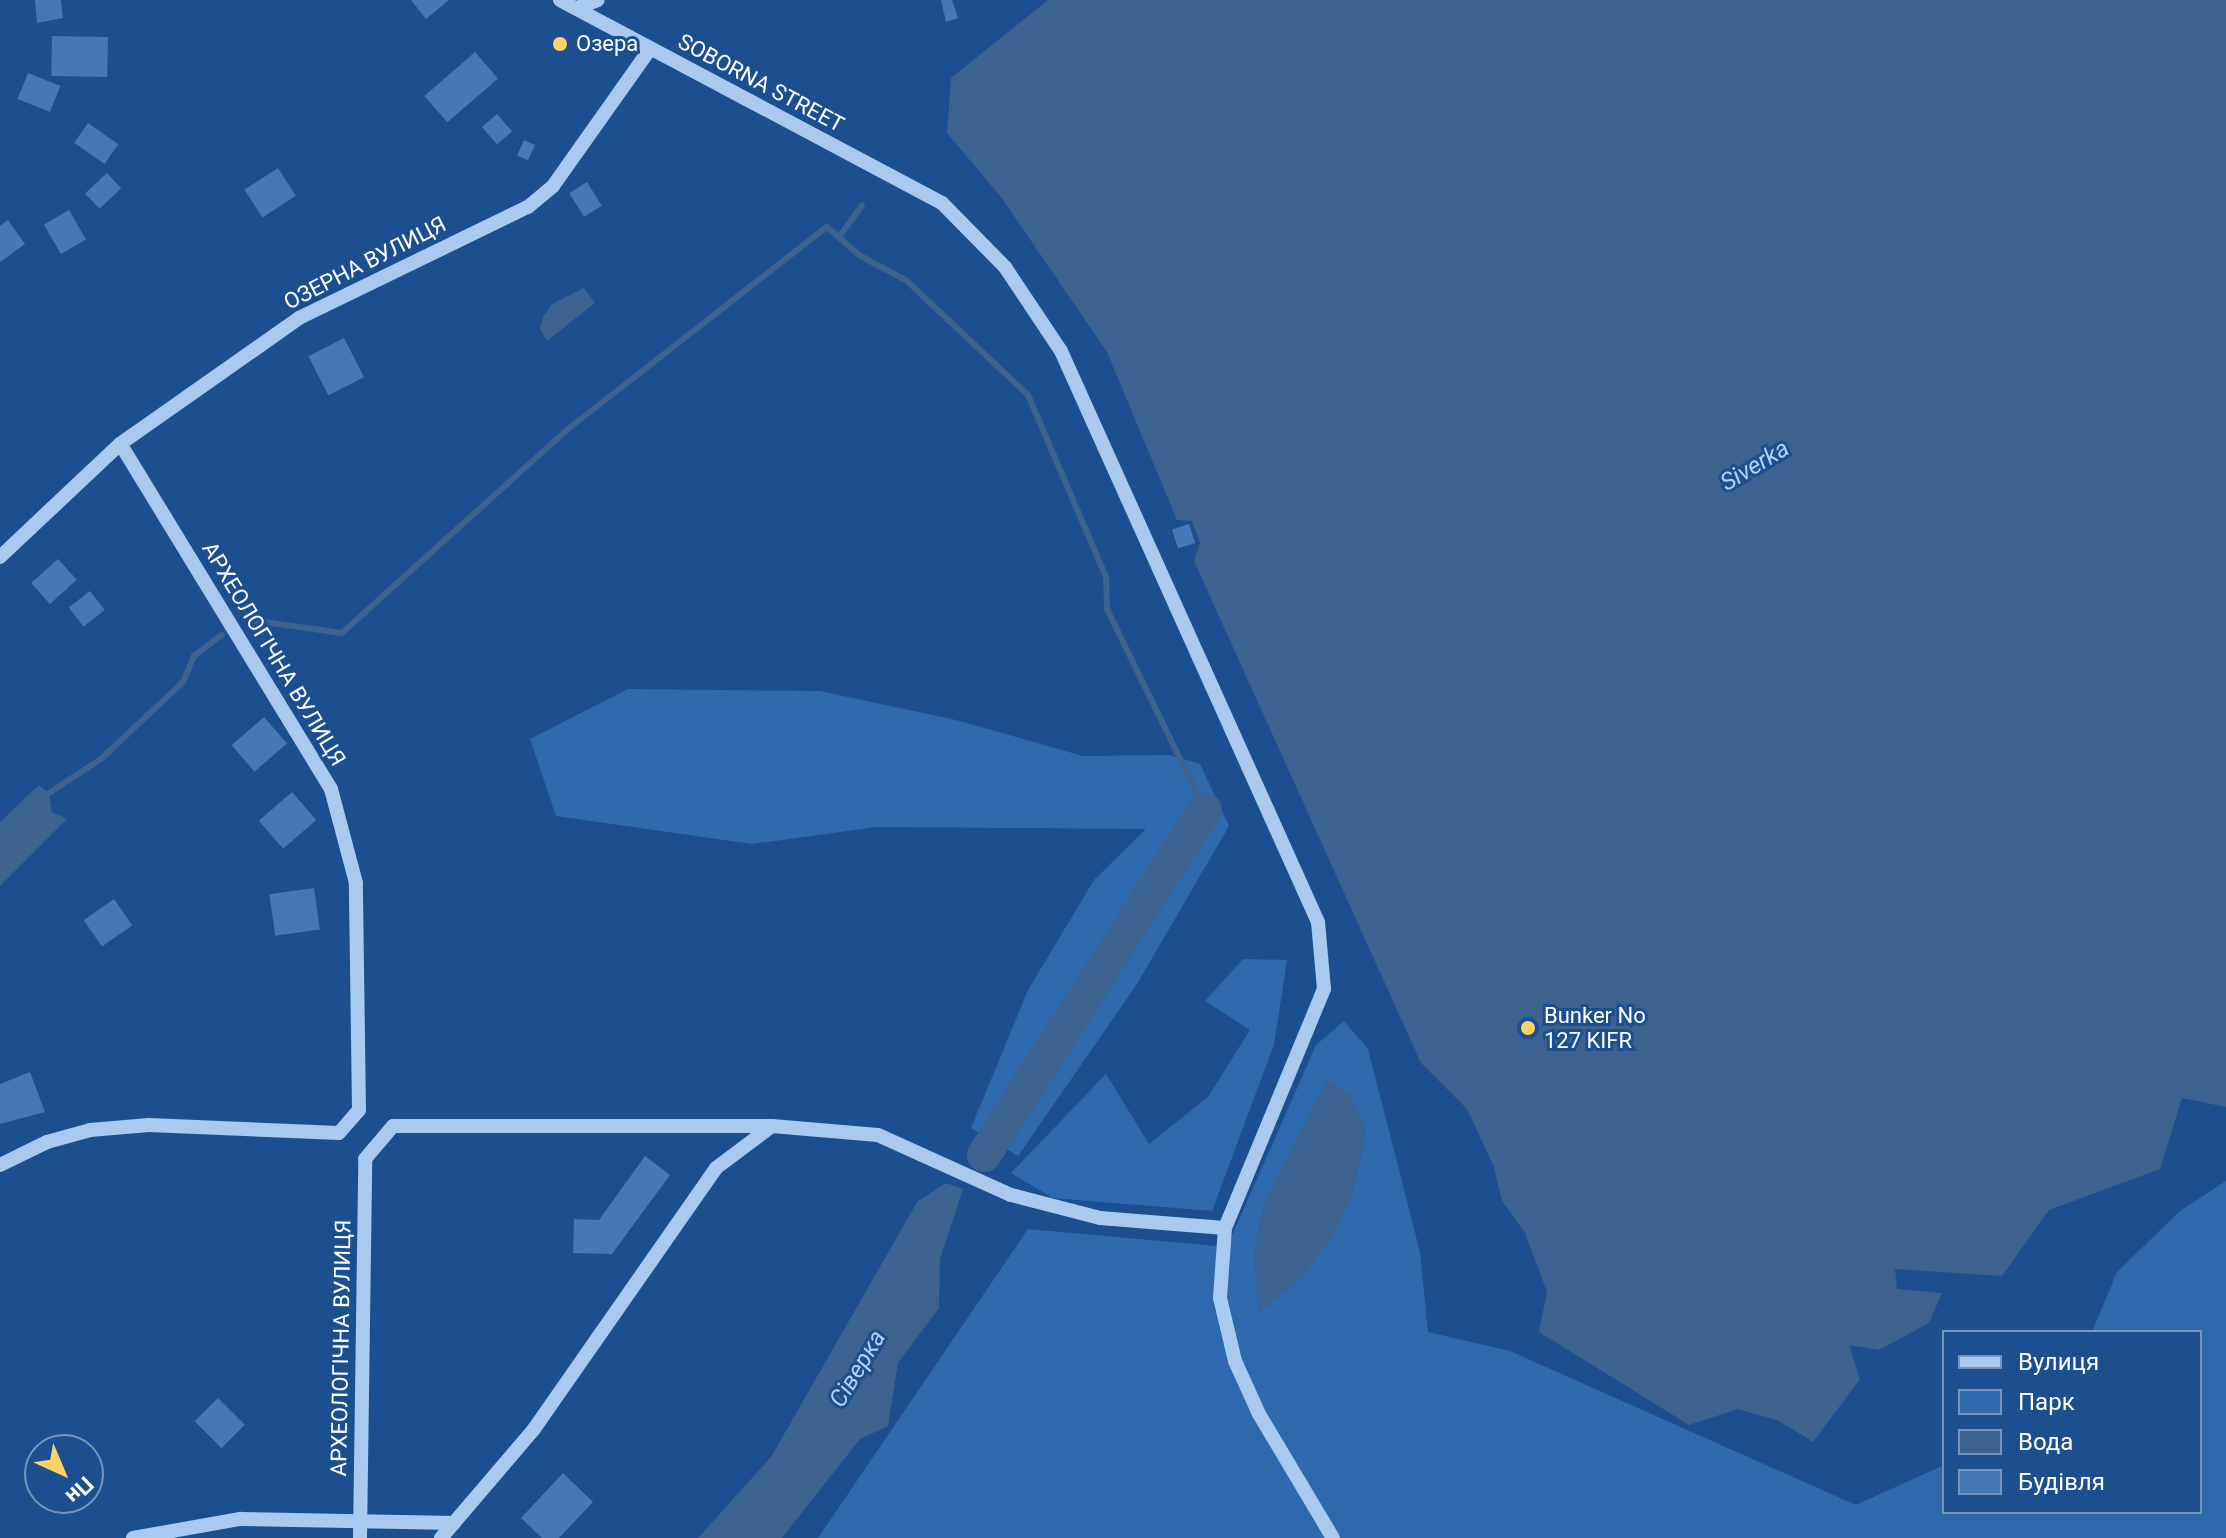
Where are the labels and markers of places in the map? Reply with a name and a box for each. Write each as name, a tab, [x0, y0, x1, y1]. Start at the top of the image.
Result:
place label: Озера	[576, 31, 638, 57]
marker: Озера	[551, 35, 569, 53]
place label: Bunker No 127 KIFR	[1544, 1002, 1646, 1054]
marker: Bunker No 127 KIFR	[1519, 1019, 1537, 1037]

